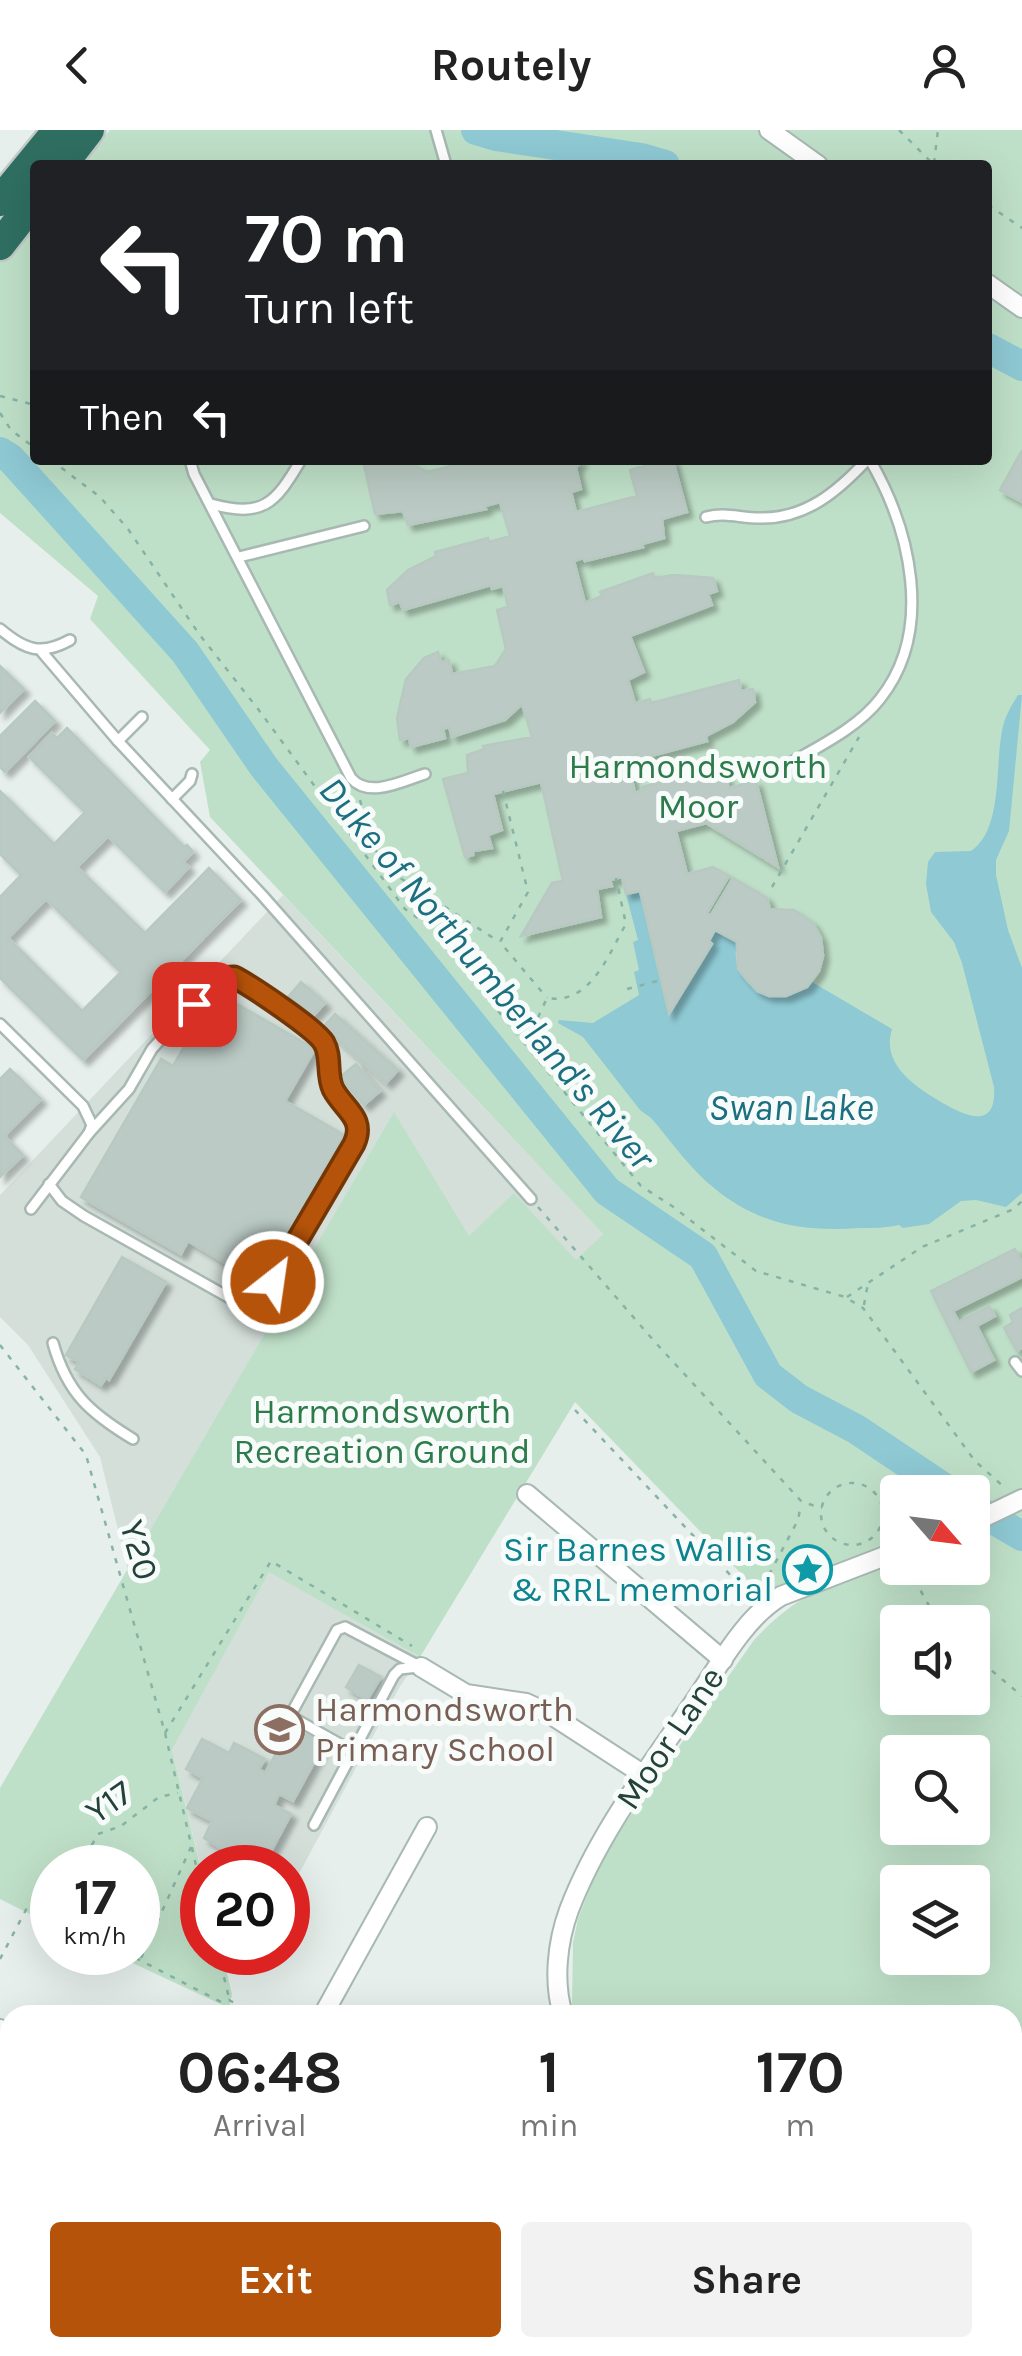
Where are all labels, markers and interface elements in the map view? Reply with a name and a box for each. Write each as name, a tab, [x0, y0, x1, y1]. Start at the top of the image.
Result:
icon: back	[50, 38, 105, 93]
icon: person	[917, 38, 972, 93]
text: Routely	[431, 39, 591, 91]
text: 70 m	[245, 198, 408, 280]
icon: left	[80, 200, 210, 330]
text: Turn left	[245, 282, 414, 334]
icon: left	[184, 390, 239, 445]
text: Then	[80, 395, 164, 440]
park label: Harmondsworth Moor	[569, 746, 827, 827]
water label: Duke of Northumberland's River	[310, 768, 666, 1180]
pin	[152, 962, 237, 1047]
icon: arrive	[167, 977, 222, 1032]
water label: Swan Lake	[708, 1085, 874, 1130]
position arrow	[221, 1230, 325, 1334]
park label: Harmondsworth Recreation Ground	[234, 1391, 530, 1472]
north arrow	[880, 1475, 990, 1585]
map controls	[880, 1475, 990, 1975]
street label: Y20	[111, 1515, 167, 1585]
place label: Sir Barnes Wallis & RRL memorial	[503, 1529, 773, 1610]
place icon: Sir Barnes Wallis & RRL memorial	[782, 1543, 834, 1595]
button: sound	[880, 1605, 990, 1715]
street label: Moor Lane	[607, 1659, 733, 1817]
place label: Harmondsworth Primary School	[315, 1689, 574, 1770]
school or university icon: Harmondsworth Primary School	[254, 1703, 306, 1755]
button: search	[880, 1735, 990, 1845]
street label: Y17	[78, 1772, 140, 1832]
speed limit sign: 20	[180, 1845, 310, 1975]
button: layers	[880, 1865, 990, 1975]
text: 17	[74, 1868, 116, 1927]
text: km/h	[63, 1921, 127, 1950]
text: 06:48	[177, 2037, 342, 2107]
text: 1	[538, 2037, 560, 2107]
text: 170	[756, 2037, 845, 2107]
text: Arrival	[213, 2107, 307, 2144]
text: min	[520, 2107, 578, 2144]
text: m	[785, 2107, 815, 2144]
button: Exit	[50, 2222, 501, 2337]
button: Share	[521, 2222, 972, 2337]

